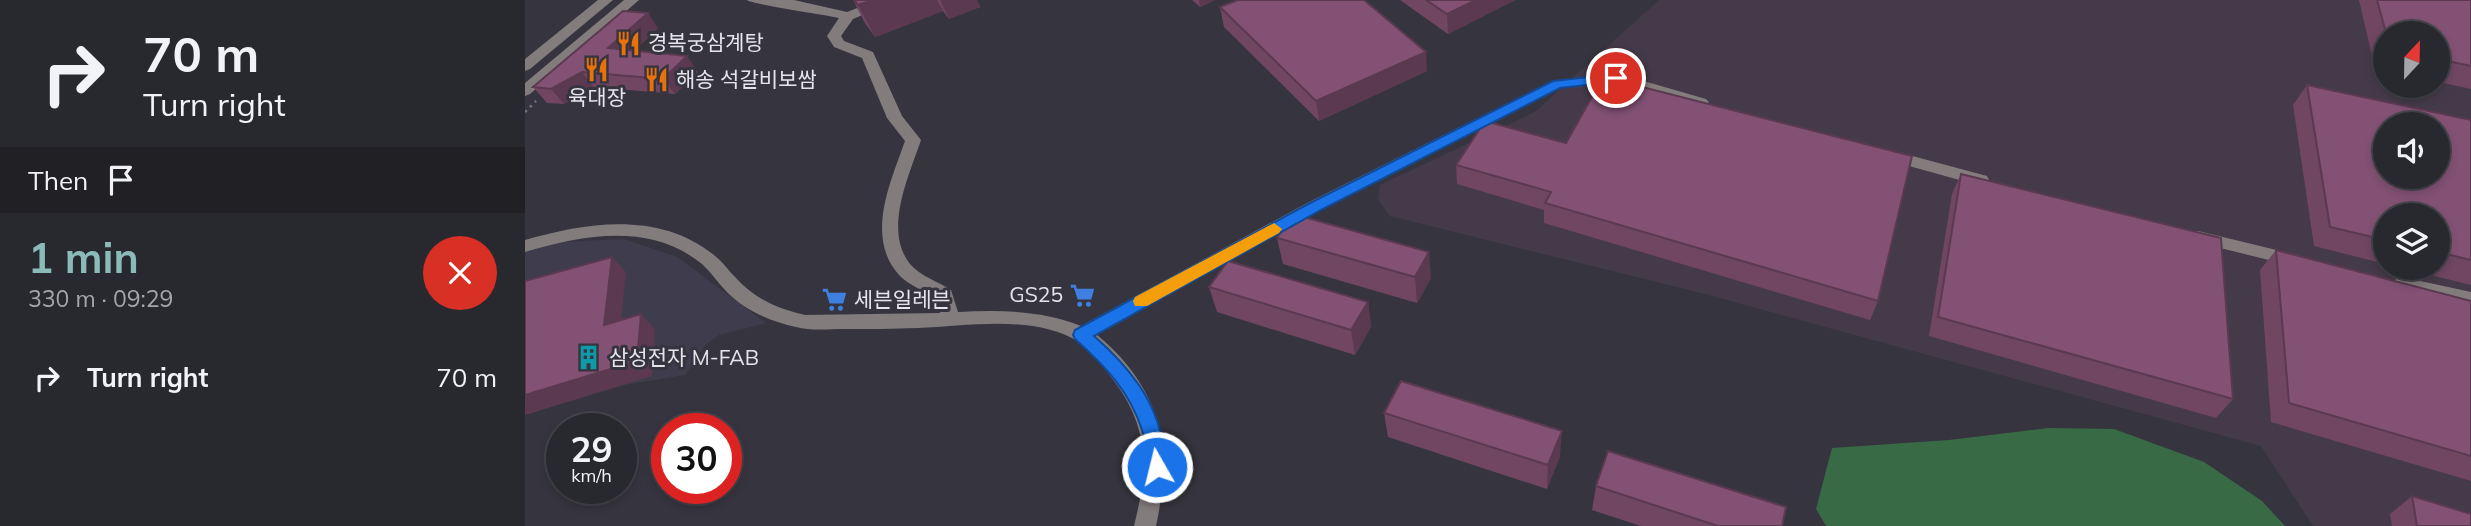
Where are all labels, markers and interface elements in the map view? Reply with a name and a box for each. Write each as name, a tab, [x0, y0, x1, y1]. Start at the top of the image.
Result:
north arrow	[2373, 21, 2450, 98]
map controls	[2373, 21, 2450, 280]
text: 70 m	[143, 23, 259, 84]
icon: right	[28, 28, 119, 119]
restaurant icon: 경복궁삼계탕	[614, 29, 642, 57]
place label: 경복궁삼계탕	[648, 29, 764, 55]
pin	[1586, 48, 1646, 108]
restaurant icon: 육대장	[583, 55, 611, 83]
icon: arrive	[1597, 59, 1635, 97]
restaurant icon: 해송 석갈비보쌈	[642, 66, 670, 94]
place label: 해송 석갈비보쌈	[676, 66, 817, 92]
text: Turn right	[143, 84, 286, 124]
place label: 육대장	[568, 84, 626, 110]
button: sound	[2373, 112, 2450, 189]
icon: arrive	[102, 161, 140, 199]
text: Then	[28, 164, 88, 197]
button: layers	[2373, 203, 2450, 280]
text: 1 min	[28, 231, 139, 284]
button: close	[423, 236, 497, 310]
place label: GS25	[1009, 281, 1063, 307]
supermarket icon: GS25	[1069, 281, 1097, 309]
text: 330 m · 09:29	[28, 284, 173, 313]
supermarket icon: 세븐일레븐	[820, 286, 848, 314]
place label: 세븐일레븐	[854, 286, 951, 312]
building icon: 삼성전자 M-FAB	[575, 344, 603, 372]
place label: 삼성전자 M-FAB	[609, 344, 759, 370]
icon: right	[28, 359, 66, 397]
text: Turn right	[87, 361, 208, 394]
text: 70 m	[436, 361, 497, 394]
speed limit sign: 30	[651, 413, 742, 504]
text: 29	[570, 427, 613, 471]
position arrow	[1120, 430, 1194, 504]
text: km/h	[571, 464, 612, 487]

